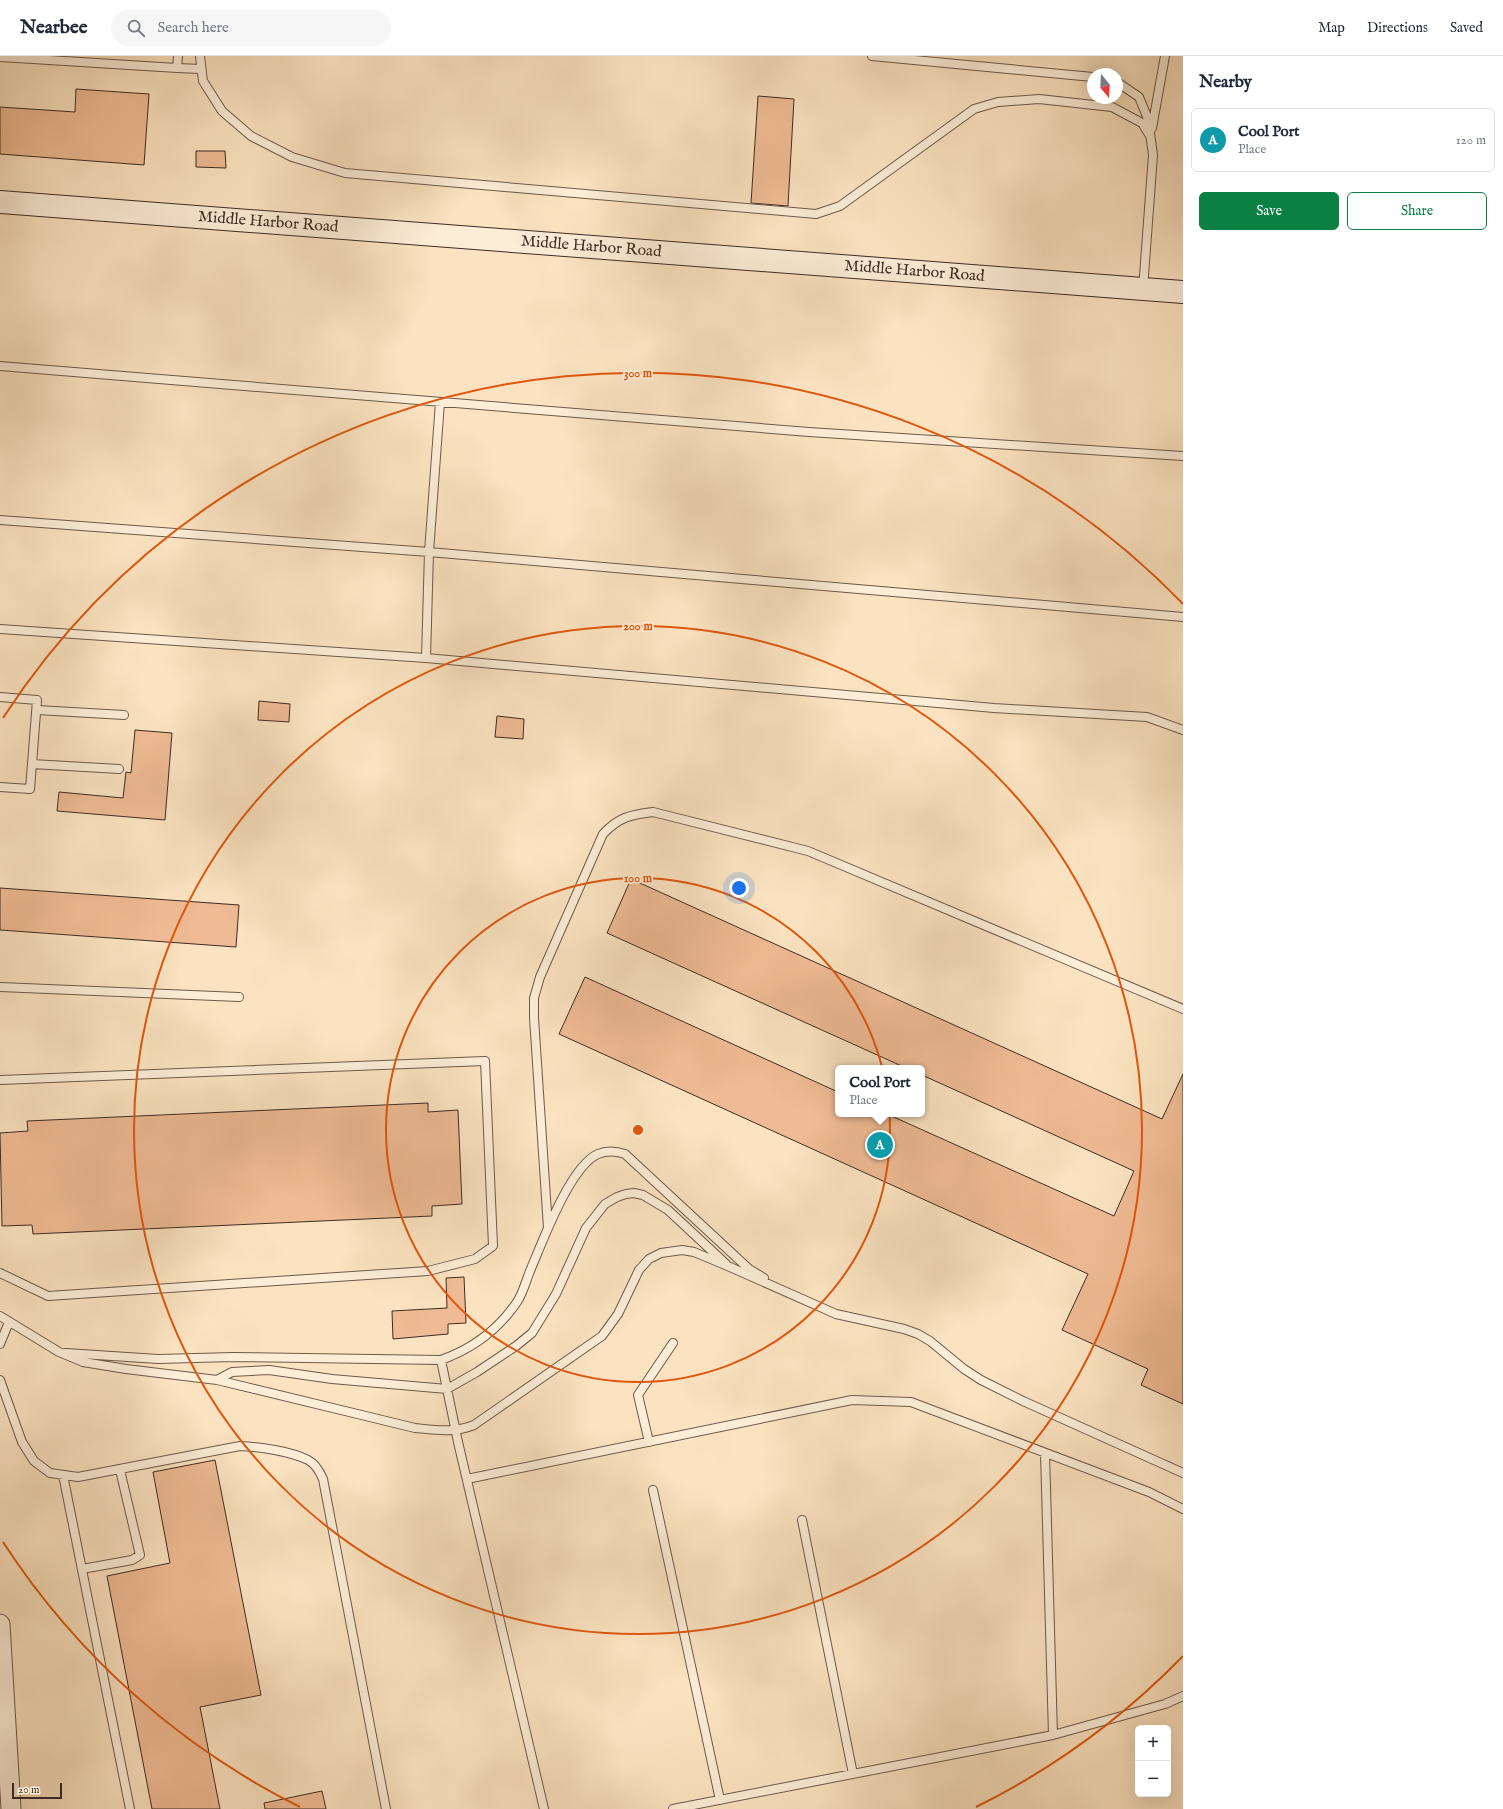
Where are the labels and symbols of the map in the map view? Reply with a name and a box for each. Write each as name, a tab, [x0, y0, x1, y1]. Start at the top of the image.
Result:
north arrow	[1087, 68, 1123, 104]
street label: Middle Harbor Road	[197, 207, 340, 238]
street label: Middle Harbor Road	[520, 232, 663, 262]
street label: Middle Harbor Road	[843, 256, 986, 287]
text: 300 m	[624, 366, 653, 381]
text: 200 m	[623, 619, 653, 634]
text: 100 m	[624, 871, 653, 886]
your location	[729, 878, 749, 898]
centre of rings	[631, 1123, 645, 1137]
pin: A	[867, 1130, 893, 1160]
scale bar	[12, 1781, 62, 1800]

